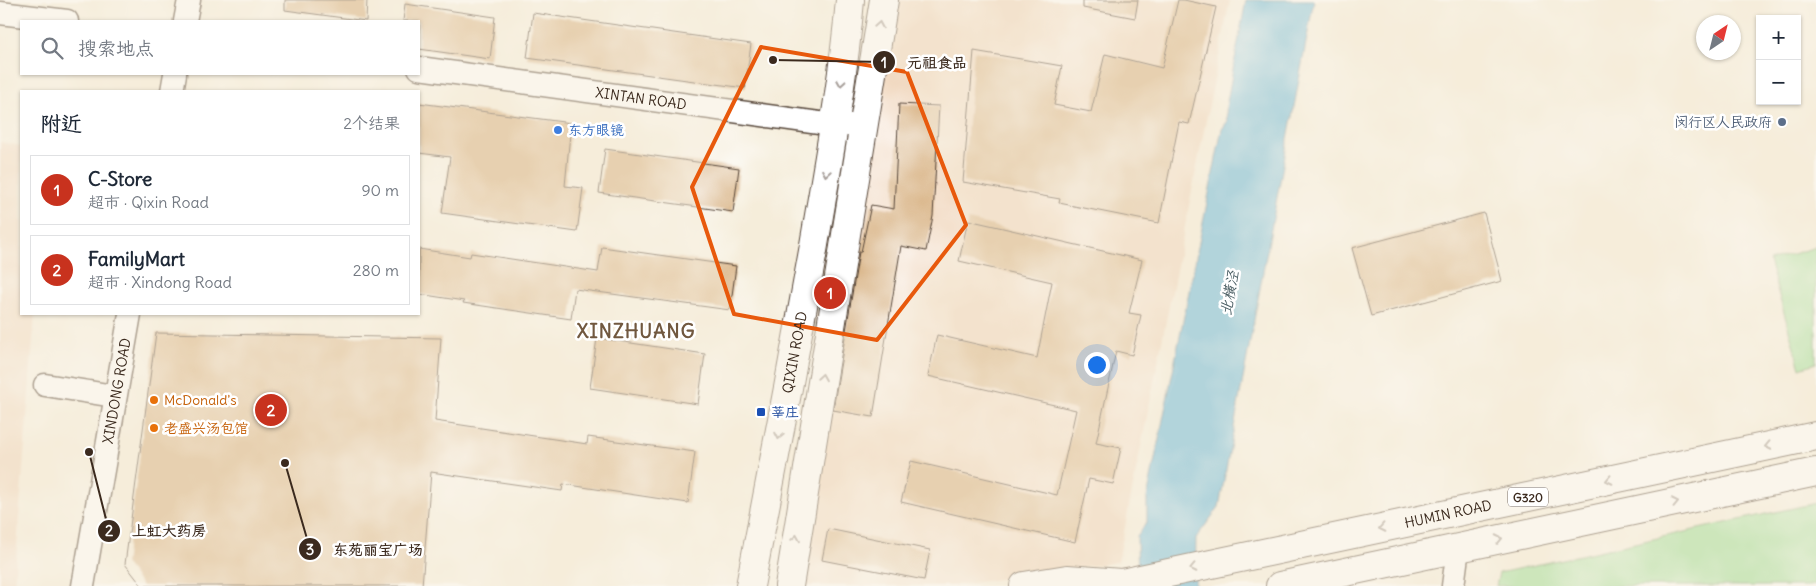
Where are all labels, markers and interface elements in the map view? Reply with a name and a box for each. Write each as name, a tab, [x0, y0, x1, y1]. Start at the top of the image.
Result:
north arrow	[1696, 15, 1741, 60]
map controls	[1756, 15, 1801, 105]
button: +	[1756, 15, 1801, 60]
search box	[20, 20, 420, 75]
one-way arrow	[874, 21, 884, 29]
icon: search	[38, 34, 66, 62]
text: 搜索地点	[78, 36, 154, 60]
callout: 元祖食品	[872, 47, 977, 77]
text: 1	[881, 53, 887, 72]
text: 元祖食品	[907, 53, 967, 72]
button: −	[1756, 60, 1801, 105]
one-way arrow	[837, 79, 847, 88]
street label: XINTAN ROAD	[594, 83, 688, 114]
text: 附近	[40, 110, 82, 137]
text: 2个结果	[343, 113, 400, 133]
place label: 闵行区人民政府	[1674, 113, 1772, 131]
marker: 闵行区人民政府	[1776, 116, 1788, 128]
place label: 东方眼镜	[568, 121, 624, 139]
marker: 东方眼镜	[552, 124, 564, 136]
text: C-Store	[88, 167, 152, 191]
one-way arrow	[822, 169, 832, 178]
text: 1	[54, 180, 60, 200]
text: 90 m	[361, 180, 399, 200]
text: 超市 · Qixin Road	[88, 192, 209, 212]
text: FamilyMart	[88, 247, 185, 271]
text: 2	[53, 260, 61, 280]
text: 280 m	[353, 260, 399, 280]
water label: 北横泾	[1216, 268, 1242, 317]
text: 超市 · Xindong Road	[88, 272, 232, 292]
pin: 1	[814, 274, 846, 312]
street label: QIXIN ROAD	[778, 310, 811, 395]
district label: XINZHUANG	[577, 319, 695, 343]
street label: XINDONG ROAD	[99, 337, 135, 445]
your location	[1084, 352, 1110, 378]
one-way arrow	[817, 373, 827, 382]
place label: McDonald's	[164, 391, 237, 409]
pin: 2	[255, 391, 287, 429]
marker: McDonald's	[148, 394, 160, 406]
place label: 莘庄	[771, 403, 799, 421]
marker: 莘庄	[755, 406, 767, 418]
place label: 老盛兴汤包馆	[164, 419, 248, 437]
marker: 老盛兴汤包馆	[148, 422, 160, 434]
one-way arrow	[775, 432, 785, 441]
one-way arrow	[1764, 441, 1773, 451]
one-way arrow	[1605, 474, 1614, 485]
road number: G320	[1508, 488, 1548, 507]
street label: HUMIN ROAD	[1403, 496, 1493, 532]
one-way arrow	[1671, 497, 1680, 508]
callout: 上虹大药房	[96, 516, 216, 546]
text: 2	[105, 521, 113, 540]
text: 上虹大药房	[131, 521, 207, 540]
one-way arrow	[1377, 522, 1386, 533]
callout: 东苑丽宝广场	[298, 534, 433, 564]
one-way arrow	[791, 534, 801, 542]
one-way arrow	[1495, 535, 1504, 545]
text: 3	[306, 540, 314, 559]
text: 东苑丽宝广场	[333, 540, 423, 559]
one-way arrow	[1188, 562, 1197, 573]

